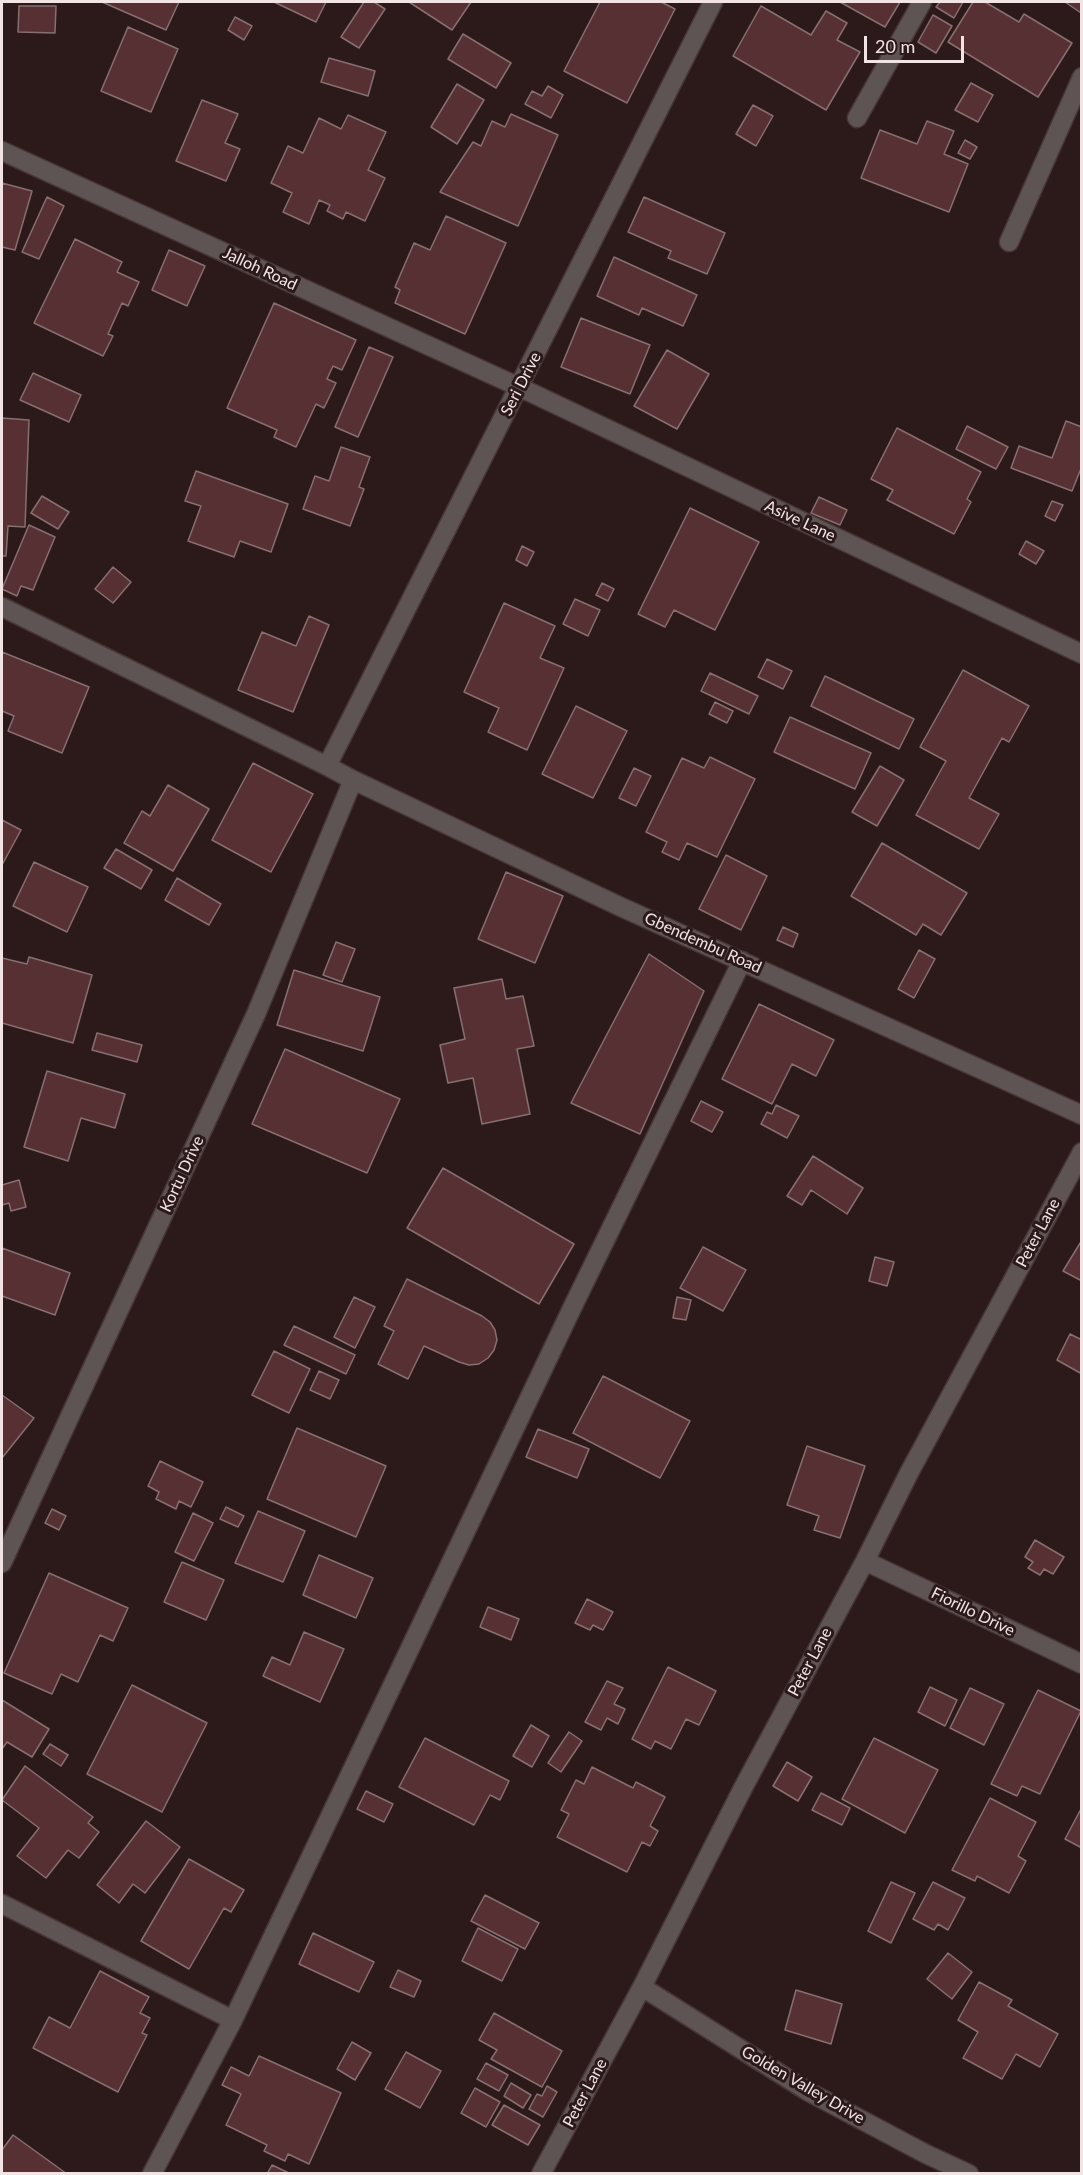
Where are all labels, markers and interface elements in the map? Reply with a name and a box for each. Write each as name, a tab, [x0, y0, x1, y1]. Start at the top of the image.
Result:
scale bar	[867, 24, 968, 62]
text: 20 m	[875, 35, 915, 57]
street label: Jalloh Road	[220, 243, 300, 295]
street label: Seri Drive	[497, 349, 545, 419]
street label: Asive Lane	[762, 496, 838, 546]
street label: Gbendembu Road	[642, 909, 764, 977]
street label: Kortu Drive	[156, 1133, 208, 1215]
street label: Peter Lane	[1012, 1195, 1064, 1271]
street label: Fiorillo Drive	[928, 1584, 1018, 1640]
street label: Peter Lane	[784, 1624, 836, 1700]
street label: Golden Valley Drive	[738, 2042, 868, 2128]
street label: Peter Lane	[559, 2055, 611, 2131]

